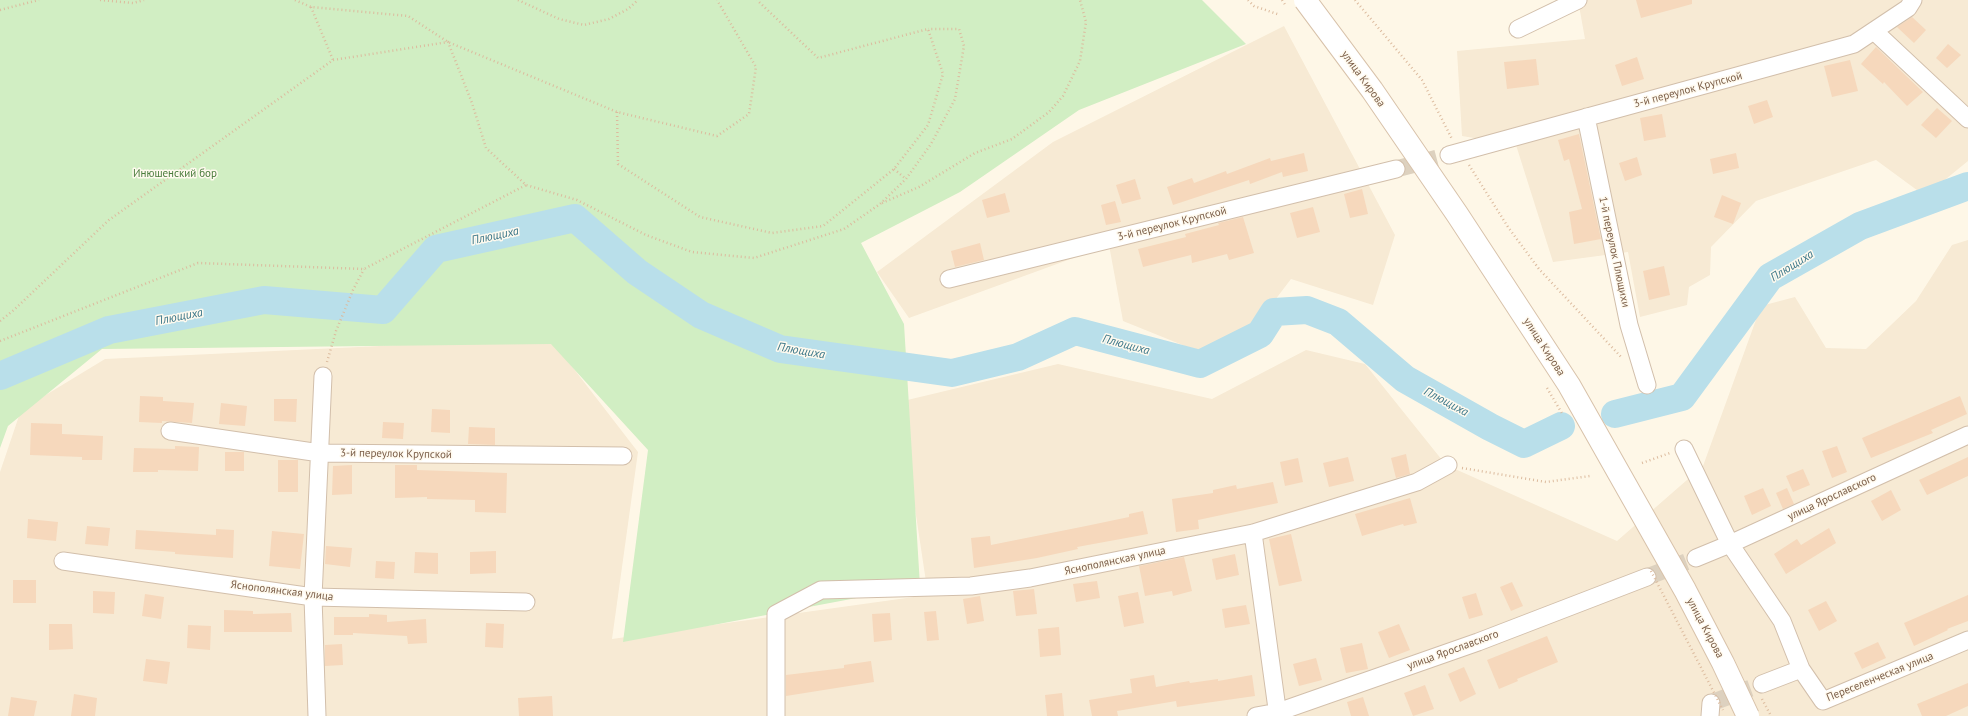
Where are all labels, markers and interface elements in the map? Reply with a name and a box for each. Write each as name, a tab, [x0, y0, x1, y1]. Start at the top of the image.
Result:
street label: улица Кирова	[1338, 48, 1388, 110]
street label: 3-й переулок Крупской	[1632, 69, 1744, 111]
park label: Инюшенский бор	[133, 167, 217, 181]
street label: 1-й переулок Плющихи	[1596, 195, 1632, 309]
street label: 3-й переулок Крупской	[1116, 204, 1228, 244]
water label: Плющиха	[470, 224, 520, 248]
water label: Плющиха	[1768, 247, 1816, 285]
water label: Плющиха	[154, 305, 204, 329]
street label: улица Кирова	[1520, 316, 1568, 378]
water label: Плющиха	[1101, 332, 1151, 358]
water label: Плющиха	[776, 340, 826, 362]
water label: Плющиха	[1421, 384, 1471, 420]
street label: 3-й переулок Крупской	[340, 446, 452, 462]
street label: улица Ярославского	[1786, 471, 1878, 523]
street label: Яснополянская улица	[1063, 544, 1167, 578]
street label: Яснополянская улица	[230, 578, 334, 604]
street label: улица Кирова	[1684, 596, 1726, 660]
street label: улица Ярославского	[1406, 627, 1500, 673]
street label: Переселенческая улица	[1825, 650, 1935, 704]

